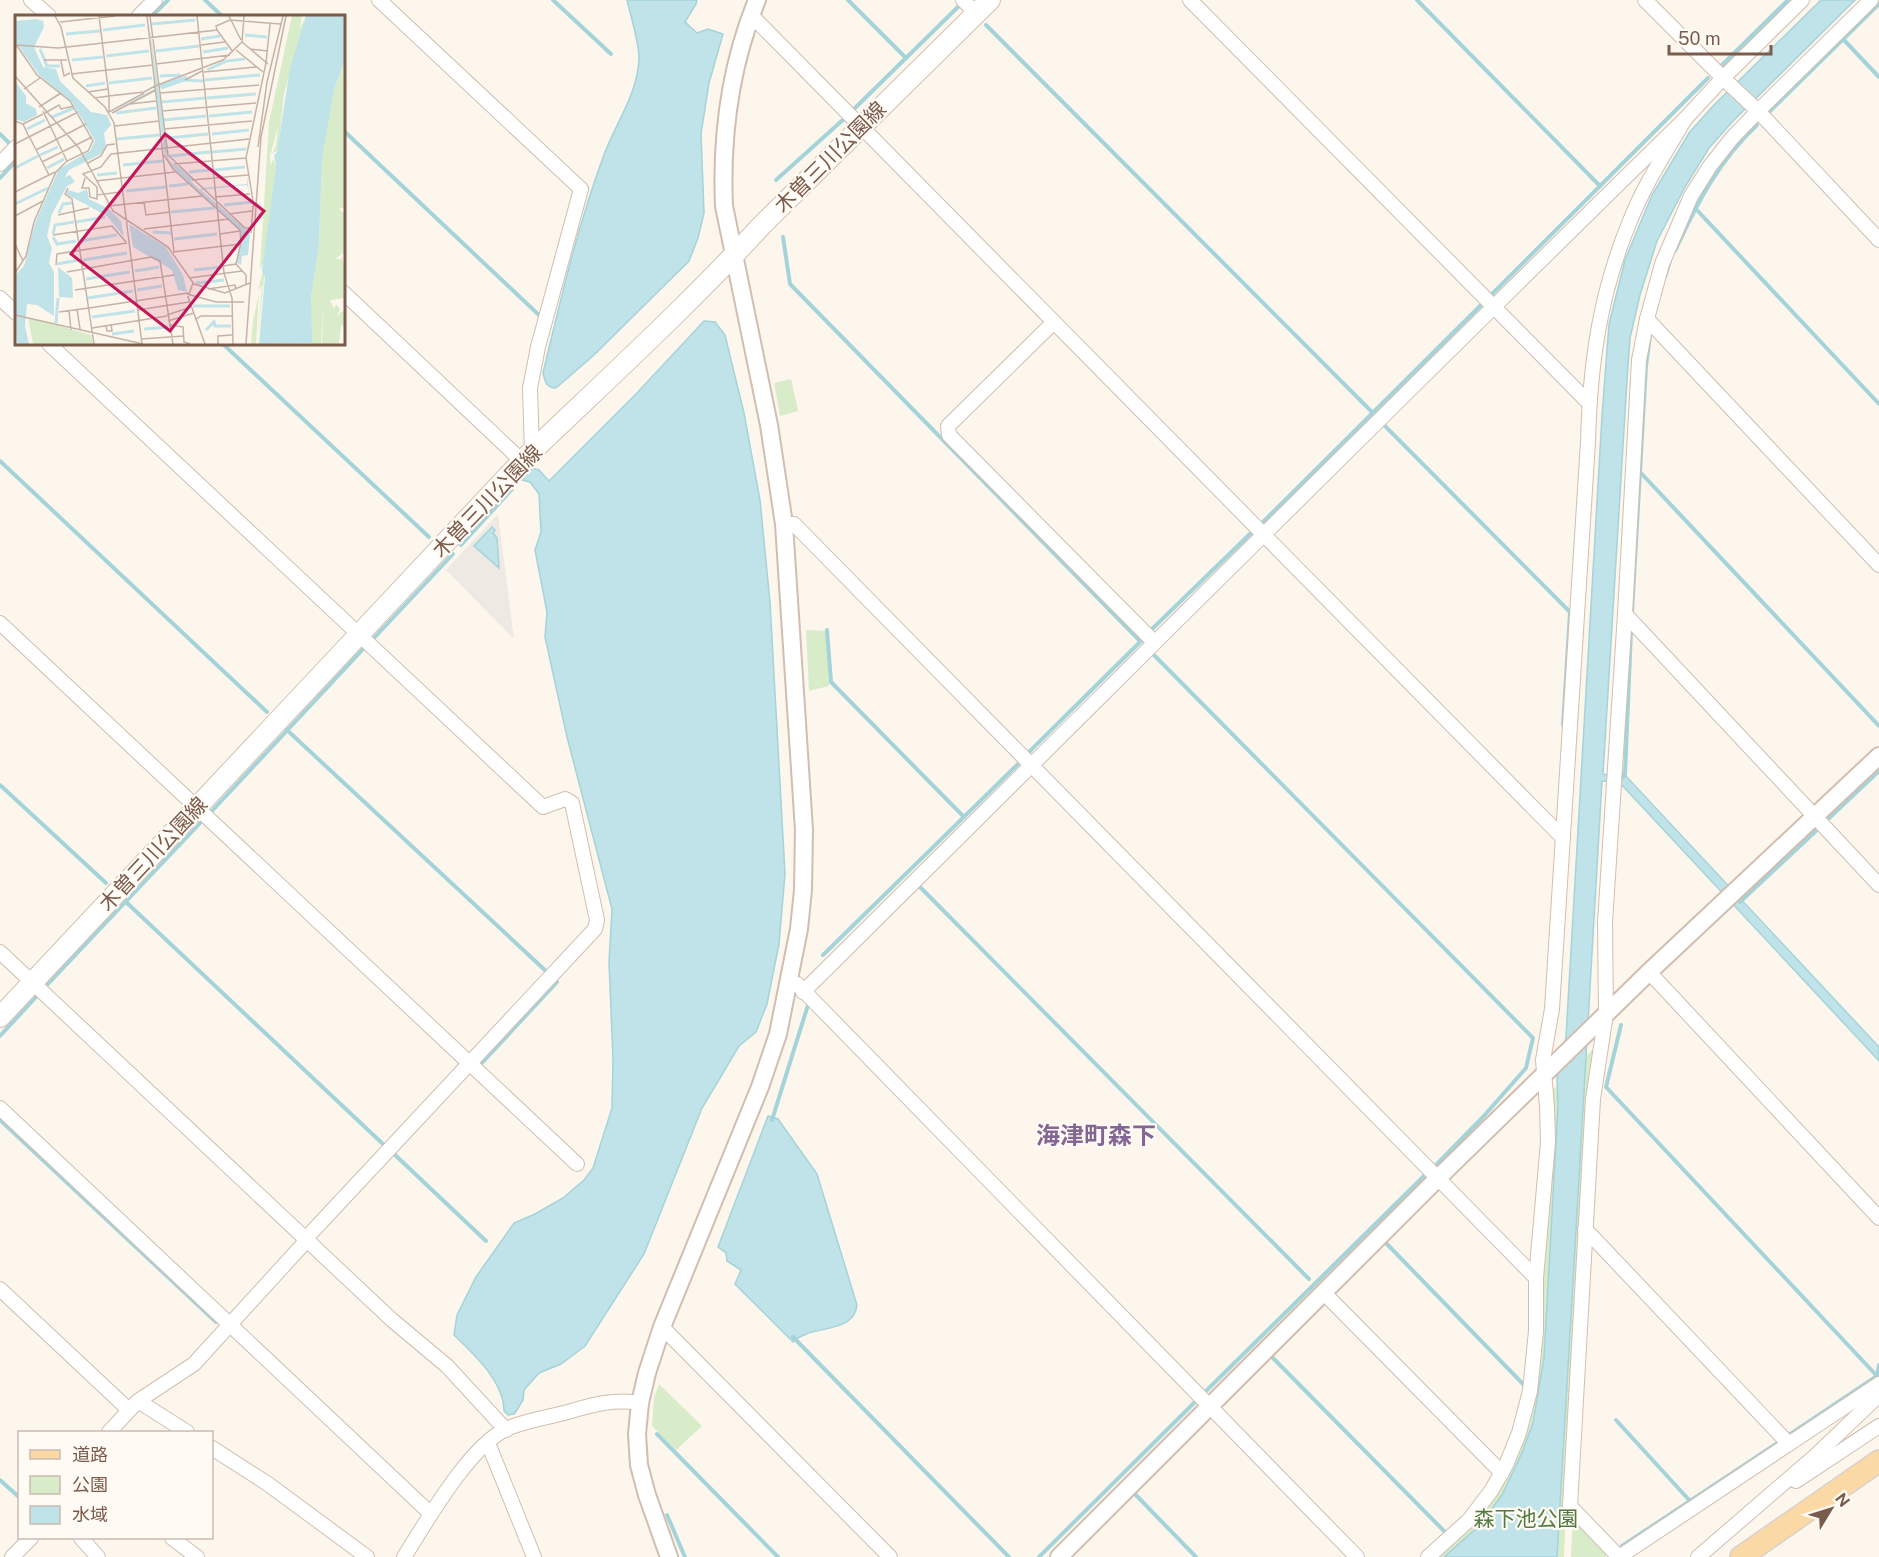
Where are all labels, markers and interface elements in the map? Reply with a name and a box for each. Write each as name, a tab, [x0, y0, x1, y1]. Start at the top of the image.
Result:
inset map	[15, 15, 345, 345]
scale bar	[1669, 18, 1771, 56]
text: 50 m	[1678, 28, 1721, 49]
street label: 木曽三川公園線	[769, 96, 891, 218]
street label: 木曽三川公園線	[427, 439, 547, 563]
street label: 木曽三川公園線	[94, 792, 212, 916]
district label: 海津町森下	[1036, 1121, 1156, 1149]
legend	[18, 1431, 213, 1539]
text: 道路	[72, 1444, 108, 1465]
text: 公園	[72, 1474, 108, 1495]
north arrow	[1801, 1479, 1861, 1539]
text: N	[1831, 1489, 1854, 1511]
text: 水域	[72, 1504, 108, 1525]
park label: 森下池公園	[1474, 1506, 1579, 1531]

